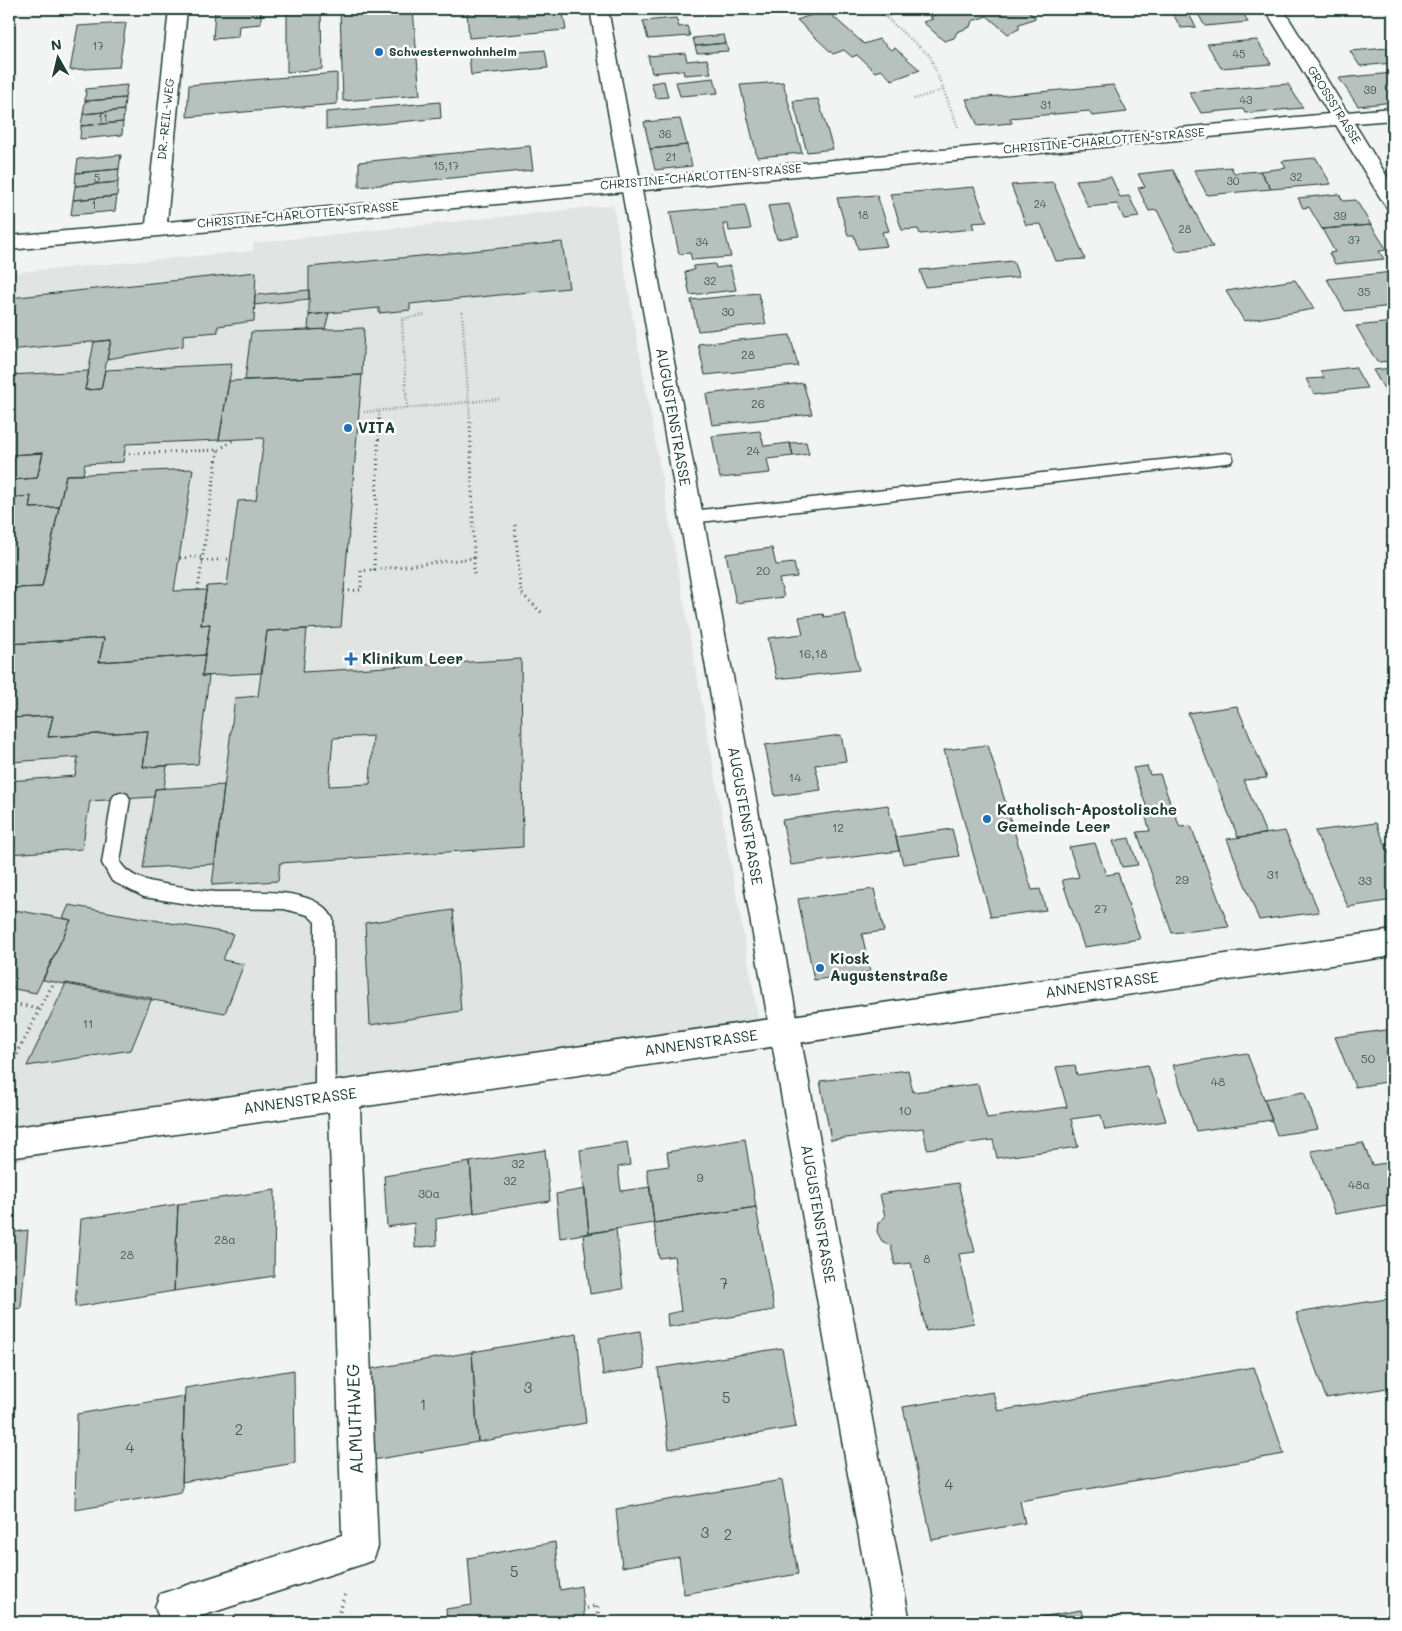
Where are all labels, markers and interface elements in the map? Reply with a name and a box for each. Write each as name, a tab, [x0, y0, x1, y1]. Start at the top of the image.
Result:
north arrow	[32, 32, 82, 82]
text: N	[50, 34, 63, 55]
house number: 17	[92, 38, 104, 53]
place label: Schwesternwohnheim	[389, 43, 517, 59]
marker: Schwesternwohnheim	[373, 46, 385, 58]
house number: 45	[1233, 46, 1245, 61]
street label: GROSSSTRASSE	[1304, 62, 1365, 147]
street label: DR.-REIL-WEG	[153, 77, 177, 161]
house number: 39	[1364, 82, 1377, 97]
house number: 43	[1240, 92, 1253, 107]
house number: 31	[1040, 97, 1052, 112]
house number: 11	[98, 110, 108, 125]
street label: CHRISTINE-CHARLOTTEN-STRASSE	[1002, 123, 1206, 157]
house number: 36	[658, 126, 672, 141]
house number: 21	[665, 149, 677, 164]
house number: 15,17	[433, 158, 459, 173]
street label: CHRISTINE-CHARLOTTEN-STRASSE	[599, 159, 803, 193]
house number: 32	[1290, 169, 1302, 184]
house number: 5	[94, 170, 100, 185]
house number: 30	[1226, 173, 1240, 188]
house number: 24	[1034, 196, 1047, 211]
house number: 1	[92, 197, 96, 212]
street label: CHRISTINE-CHARLOTTEN-STRASSE	[196, 197, 400, 231]
house number: 18	[857, 207, 869, 222]
house number: 39	[1334, 208, 1347, 223]
house number: 28	[1179, 221, 1192, 236]
house number: 37	[1348, 232, 1360, 247]
house number: 34	[696, 234, 709, 249]
house number: 32	[704, 273, 716, 288]
house number: 35	[1358, 284, 1370, 299]
house number: 30	[721, 304, 735, 319]
street label: AUGUSTENSTRASSE	[652, 346, 696, 488]
house number: 28	[741, 346, 755, 362]
house number: 26	[751, 395, 765, 411]
place label: VITA	[358, 417, 395, 437]
marker: VITA	[342, 422, 354, 434]
house number: 24	[746, 442, 760, 458]
house number: 20	[756, 562, 771, 578]
house number: 16,18	[799, 645, 827, 661]
place label: Klinikum Leer	[362, 648, 463, 668]
marker: Klinikum Leer	[344, 652, 358, 666]
street label: AUGUSTENSTRASSE	[724, 745, 768, 887]
house number: 14	[789, 769, 801, 785]
place label: Katholisch-Apostolische Gemeinde Leer	[997, 799, 1177, 836]
marker: Katholisch-Apostolische Gemeinde Leer	[981, 813, 993, 825]
house number: 12	[832, 819, 844, 835]
house number: 31	[1267, 866, 1279, 882]
house number: 29	[1175, 871, 1189, 887]
house number: 33	[1358, 872, 1372, 888]
house number: 27	[1094, 900, 1108, 916]
place label: Kiosk Augustenstraße	[830, 948, 948, 985]
marker: Kiosk Augustenstraße	[814, 962, 826, 974]
street label: ANNENSTRASSE	[1044, 966, 1160, 1002]
house number: 11	[83, 1015, 93, 1031]
street label: ANNENSTRASSE	[643, 1024, 759, 1060]
house number: 50	[1361, 1050, 1376, 1066]
house number: 48	[1211, 1073, 1225, 1089]
street label: ANNENSTRASSE	[242, 1082, 358, 1118]
house number: 10	[899, 1102, 912, 1118]
street label: AUGUSTENSTRASSE	[797, 1143, 841, 1285]
house number: 32	[511, 1155, 525, 1171]
house number: 9	[696, 1169, 704, 1185]
house number: 32	[503, 1172, 517, 1188]
house number: 48a	[1348, 1176, 1370, 1192]
house number: 30a	[418, 1185, 440, 1201]
house number: 28a	[214, 1231, 236, 1247]
house number: 28	[120, 1246, 134, 1262]
house number: 8	[923, 1250, 931, 1266]
house number: 7	[720, 1273, 728, 1293]
street label: ALMUTHWEG	[340, 1363, 368, 1475]
house number: 3	[524, 1377, 533, 1397]
house number: 5	[722, 1387, 730, 1407]
house number: 1	[420, 1394, 426, 1414]
house number: 2	[235, 1419, 243, 1439]
house number: 4	[126, 1437, 135, 1457]
house number: 4	[945, 1474, 954, 1494]
house number: 3	[701, 1522, 710, 1542]
house number: 2	[724, 1524, 732, 1544]
house number: 5	[510, 1561, 518, 1581]

